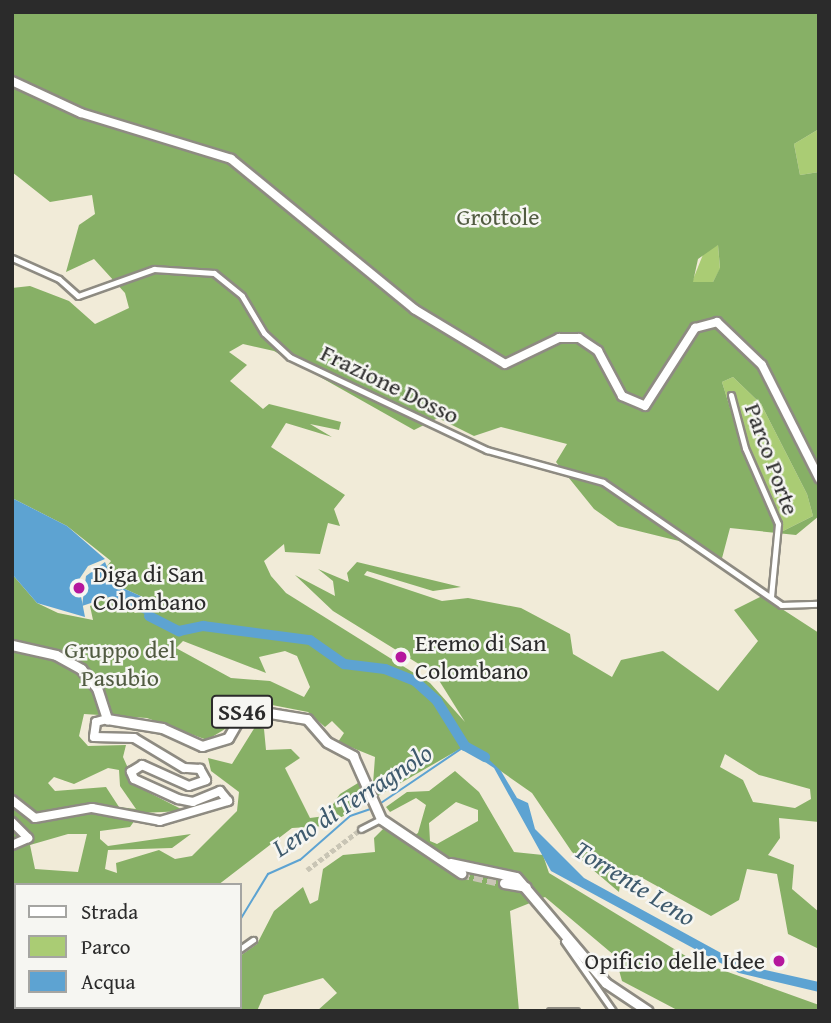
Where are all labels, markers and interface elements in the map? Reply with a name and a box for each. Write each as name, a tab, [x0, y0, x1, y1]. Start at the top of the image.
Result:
park label: Grottole	[456, 203, 540, 231]
street label: Frazione Dosso	[316, 338, 464, 430]
street label: Parco Porte	[739, 399, 805, 519]
place label: Diga di San Colombano	[93, 560, 206, 616]
marker: Diga di San Colombano	[71, 580, 87, 596]
place label: Eremo di San Colombano	[415, 629, 546, 685]
park label: Gruppo del Pasubio	[64, 636, 176, 692]
marker: Eremo di San Colombano	[393, 649, 409, 665]
road number: SS46	[210, 692, 274, 732]
water label: Leno di Terragnolo	[266, 737, 438, 863]
water label: Torrente Leno	[569, 833, 701, 933]
legend	[14, 883, 242, 1009]
text: Strada	[81, 896, 138, 927]
text: Parco	[81, 931, 131, 962]
place label: Opificio delle Idee	[585, 947, 765, 975]
marker: Opificio delle Idee	[771, 953, 787, 969]
text: Acqua	[81, 966, 135, 997]

